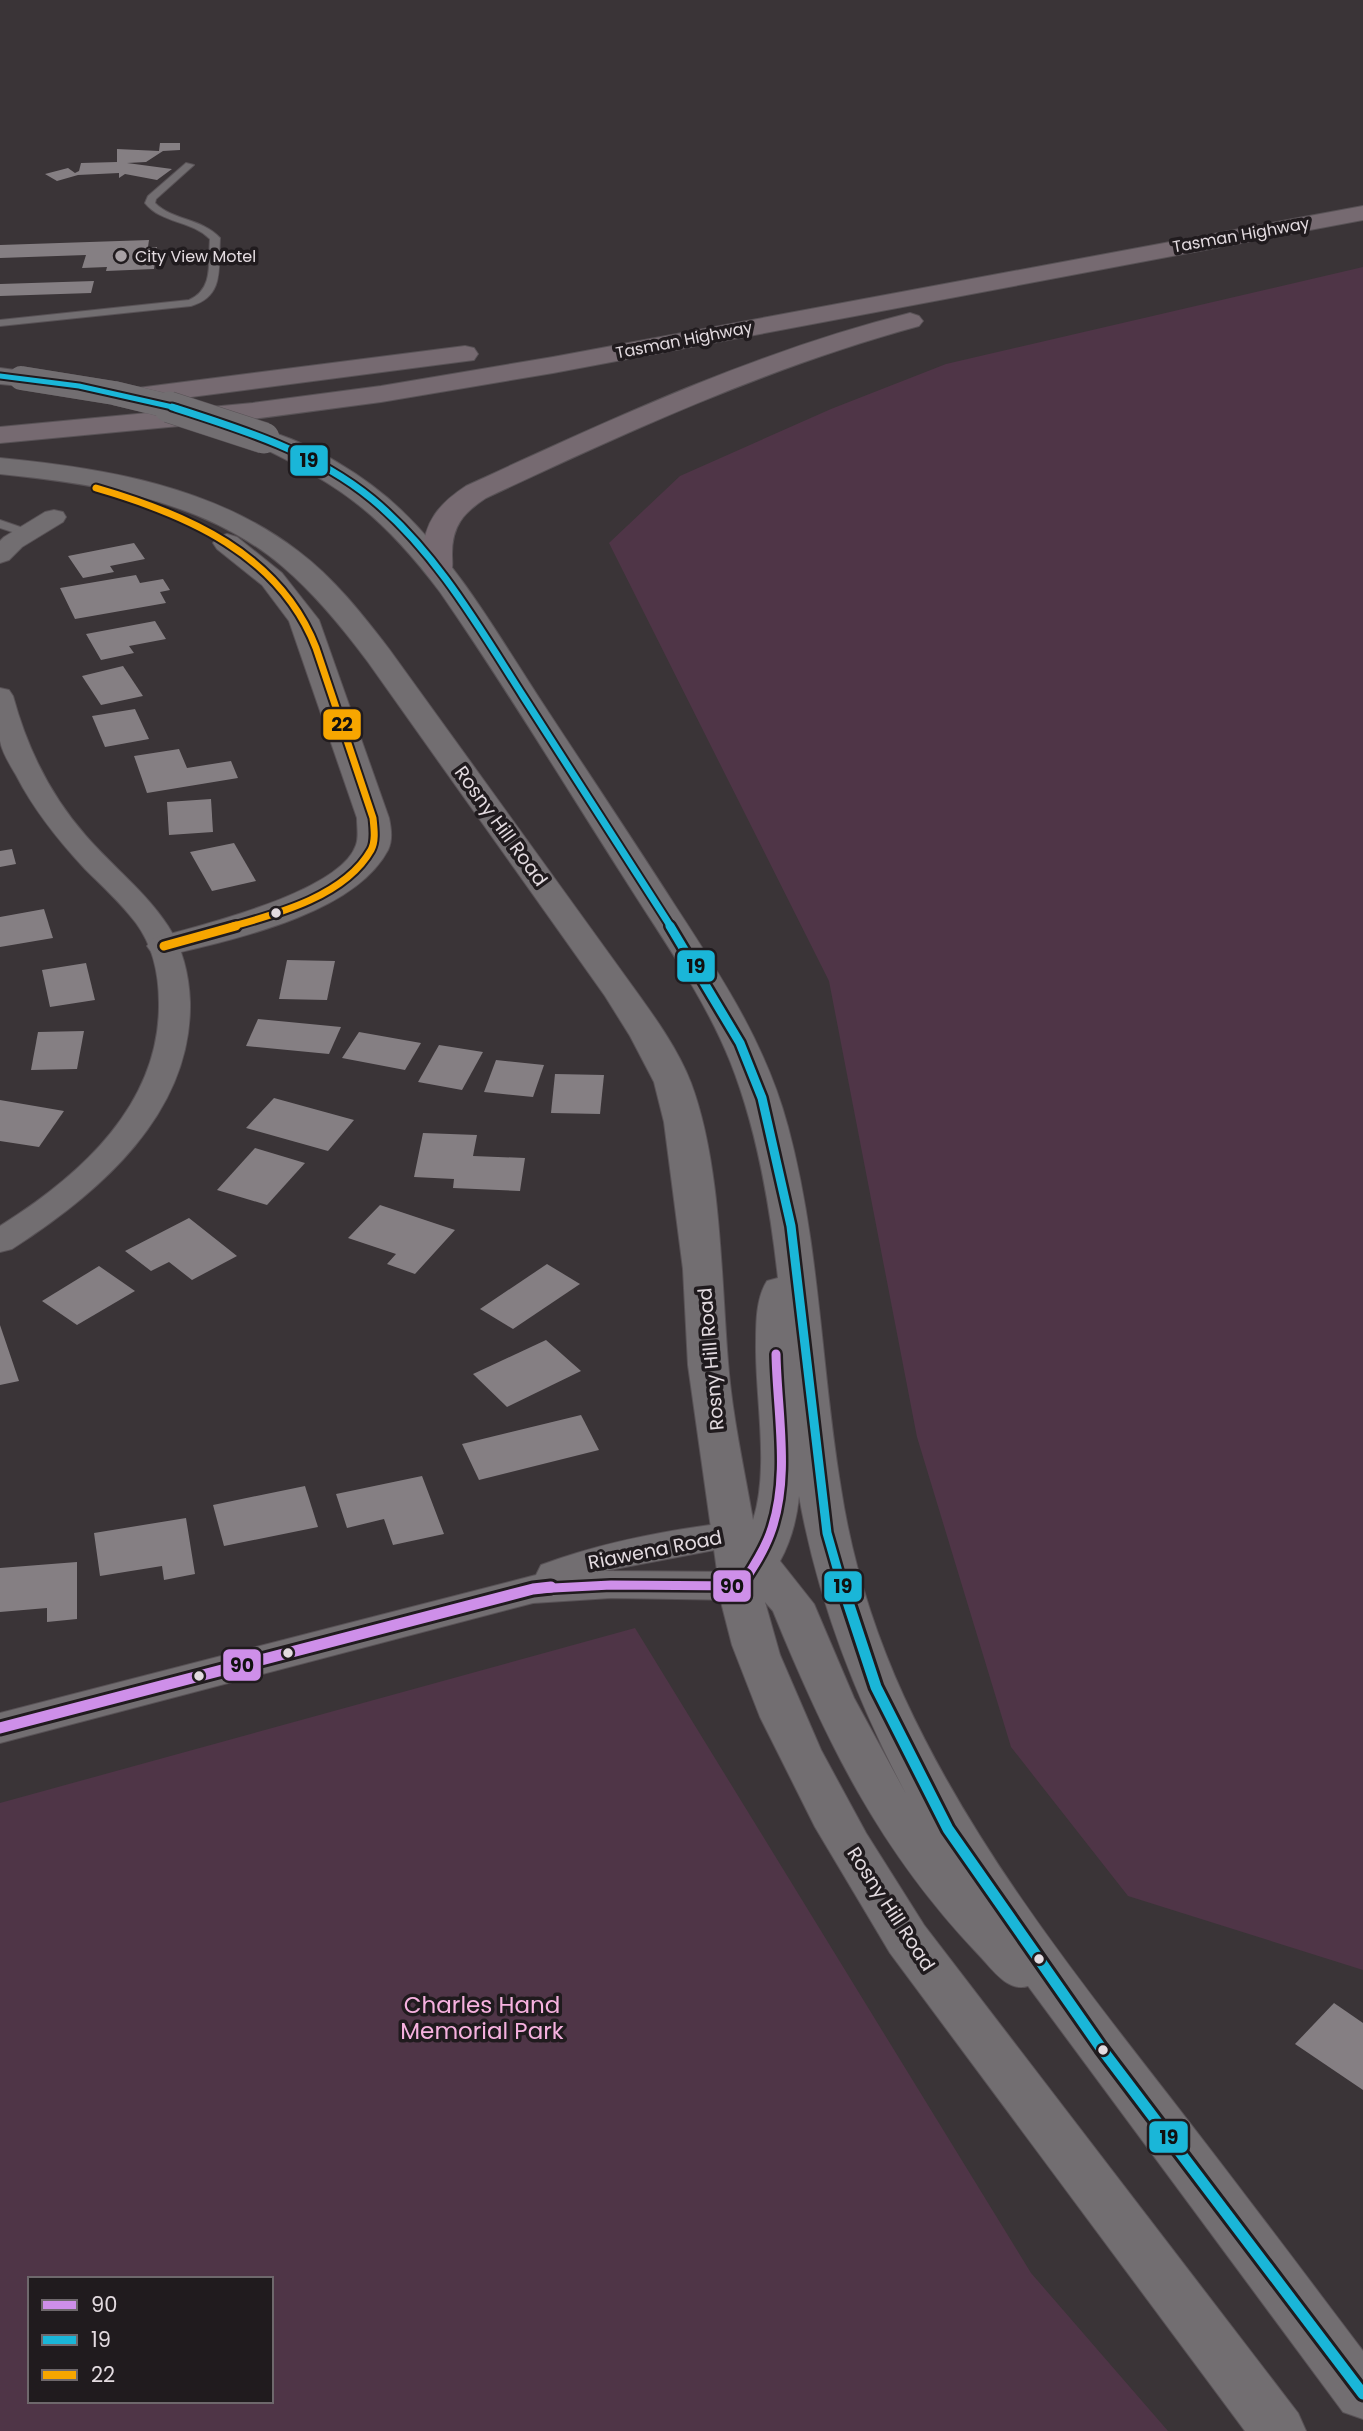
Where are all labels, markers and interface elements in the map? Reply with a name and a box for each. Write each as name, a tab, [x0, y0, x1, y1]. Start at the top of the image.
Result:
street label: Tasman Highway	[1171, 212, 1311, 258]
place label: City View Motel	[135, 245, 256, 268]
marker: City View Motel	[113, 248, 129, 264]
street label: Tasman Highway	[614, 315, 754, 365]
line badge: 19	[289, 444, 329, 477]
text: 19	[300, 447, 318, 474]
line badge: 22	[322, 708, 362, 741]
text: 22	[331, 711, 353, 738]
street label: Rosny Hill Road	[448, 760, 554, 892]
unlabelled marker	[269, 906, 283, 920]
line badge: 19	[676, 949, 716, 983]
text: 19	[687, 953, 705, 980]
street label: Rosny Hill Road	[691, 1286, 731, 1432]
street label: Riawena Road	[586, 1524, 724, 1576]
line badge: 90	[712, 1569, 752, 1603]
line badge: 19	[823, 1570, 863, 1603]
text: 90	[720, 1573, 744, 1600]
text: 19	[834, 1573, 852, 1600]
unlabelled marker	[281, 1646, 295, 1660]
line badge: 90	[222, 1648, 262, 1682]
text: 90	[230, 1652, 254, 1679]
unlabelled marker	[192, 1669, 206, 1683]
street label: Rosny Hill Road	[841, 1842, 941, 1976]
unlabelled marker	[1032, 1952, 1046, 1966]
park label: Charles Hand Memorial Park	[400, 1989, 564, 2047]
unlabelled marker	[1096, 2043, 1110, 2057]
line badge: 19	[1148, 2120, 1189, 2154]
text: 19	[1160, 2124, 1178, 2151]
legend	[28, 2277, 273, 2403]
text: 90	[91, 2290, 117, 2319]
text: 19	[91, 2325, 111, 2354]
text: 22	[91, 2360, 115, 2389]

